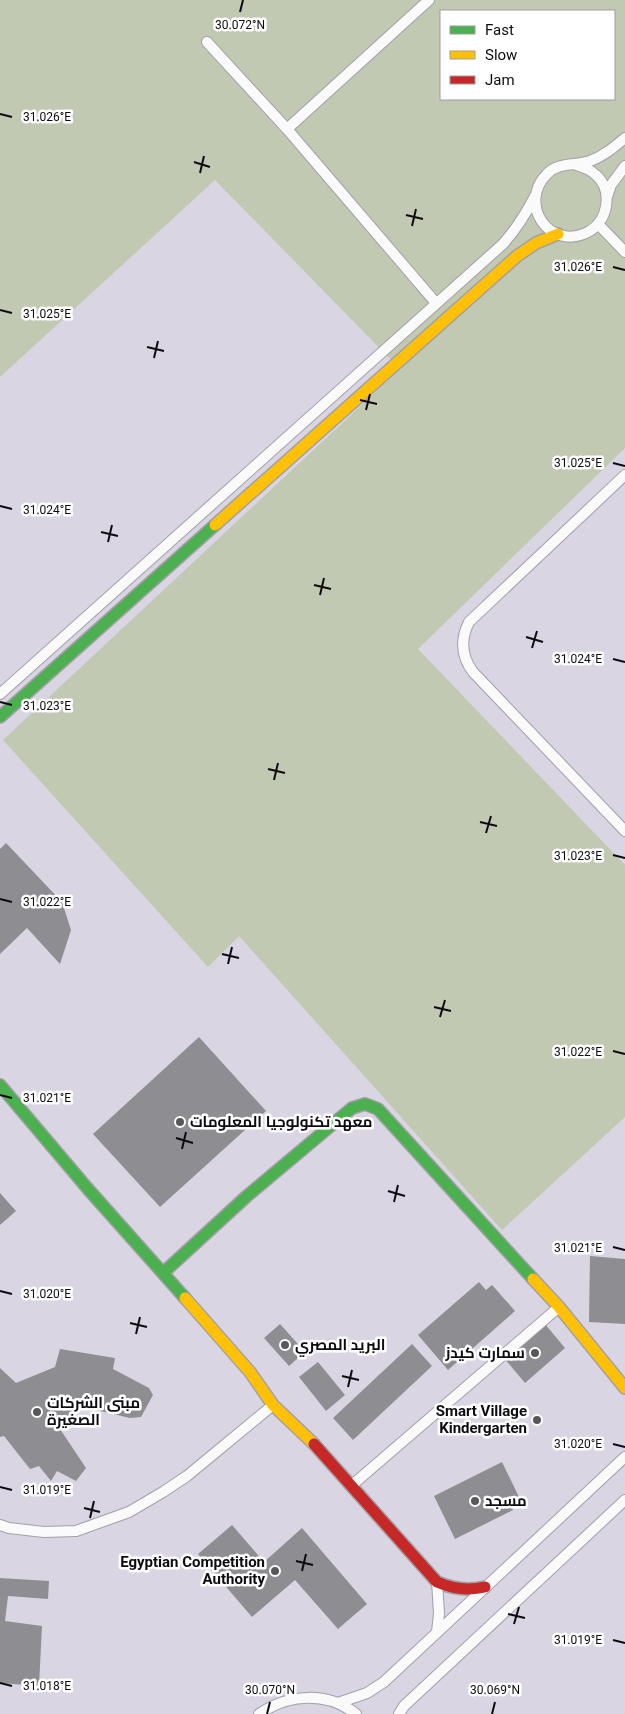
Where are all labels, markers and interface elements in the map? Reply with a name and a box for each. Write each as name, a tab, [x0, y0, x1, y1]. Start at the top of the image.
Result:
legend	[440, 10, 615, 100]
text: 30.072°N	[215, 18, 265, 32]
text: Fast	[485, 21, 514, 39]
text: Slow	[485, 46, 517, 64]
text: Jam	[485, 71, 515, 89]
text: 31.026°E	[23, 110, 71, 124]
text: 31.026°E	[554, 260, 602, 274]
text: 31.025°E	[23, 307, 71, 321]
text: 31.025°E	[554, 456, 602, 470]
text: 31.024°E	[23, 503, 71, 517]
text: 31.024°E	[554, 652, 602, 666]
text: 31.023°E	[23, 699, 71, 713]
text: 31.023°E	[554, 849, 602, 863]
text: 31.022°E	[23, 895, 71, 909]
text: 31.022°E	[554, 1045, 602, 1059]
text: 31.021°E	[23, 1091, 71, 1105]
place label: معهد تكنولوجيا المعلومات	[190, 1113, 372, 1131]
marker: معهد تكنولوجيا المعلومات	[174, 1116, 186, 1128]
text: 31.021°E	[554, 1241, 602, 1255]
text: 31.020°E	[23, 1287, 71, 1301]
place label: البريد المصري	[295, 1336, 386, 1357]
marker: البريد المصري	[279, 1339, 291, 1351]
place label: سمارت كيدز	[444, 1344, 525, 1362]
marker: سمارت كيدز	[529, 1347, 541, 1359]
place label: مبنى الشركات الصغيرة	[47, 1394, 140, 1429]
place label: Smart Village Kindergarten	[436, 1402, 527, 1437]
marker: مبنى الشركات الصغيرة	[31, 1406, 43, 1418]
marker: Smart Village Kindergarten	[531, 1414, 543, 1426]
text: 31.020°E	[554, 1437, 602, 1451]
text: 31.019°E	[23, 1483, 71, 1497]
place label: مسجد	[485, 1492, 527, 1510]
marker: مسجد	[469, 1495, 481, 1507]
place label: Egyptian Competition Authority	[120, 1553, 265, 1588]
marker: Egyptian Competition Authority	[269, 1565, 281, 1577]
text: 31.019°E	[554, 1633, 602, 1647]
text: 31.018°E	[23, 1679, 71, 1693]
text: 30.070°N	[245, 1683, 295, 1697]
text: 30.069°N	[470, 1683, 520, 1697]

